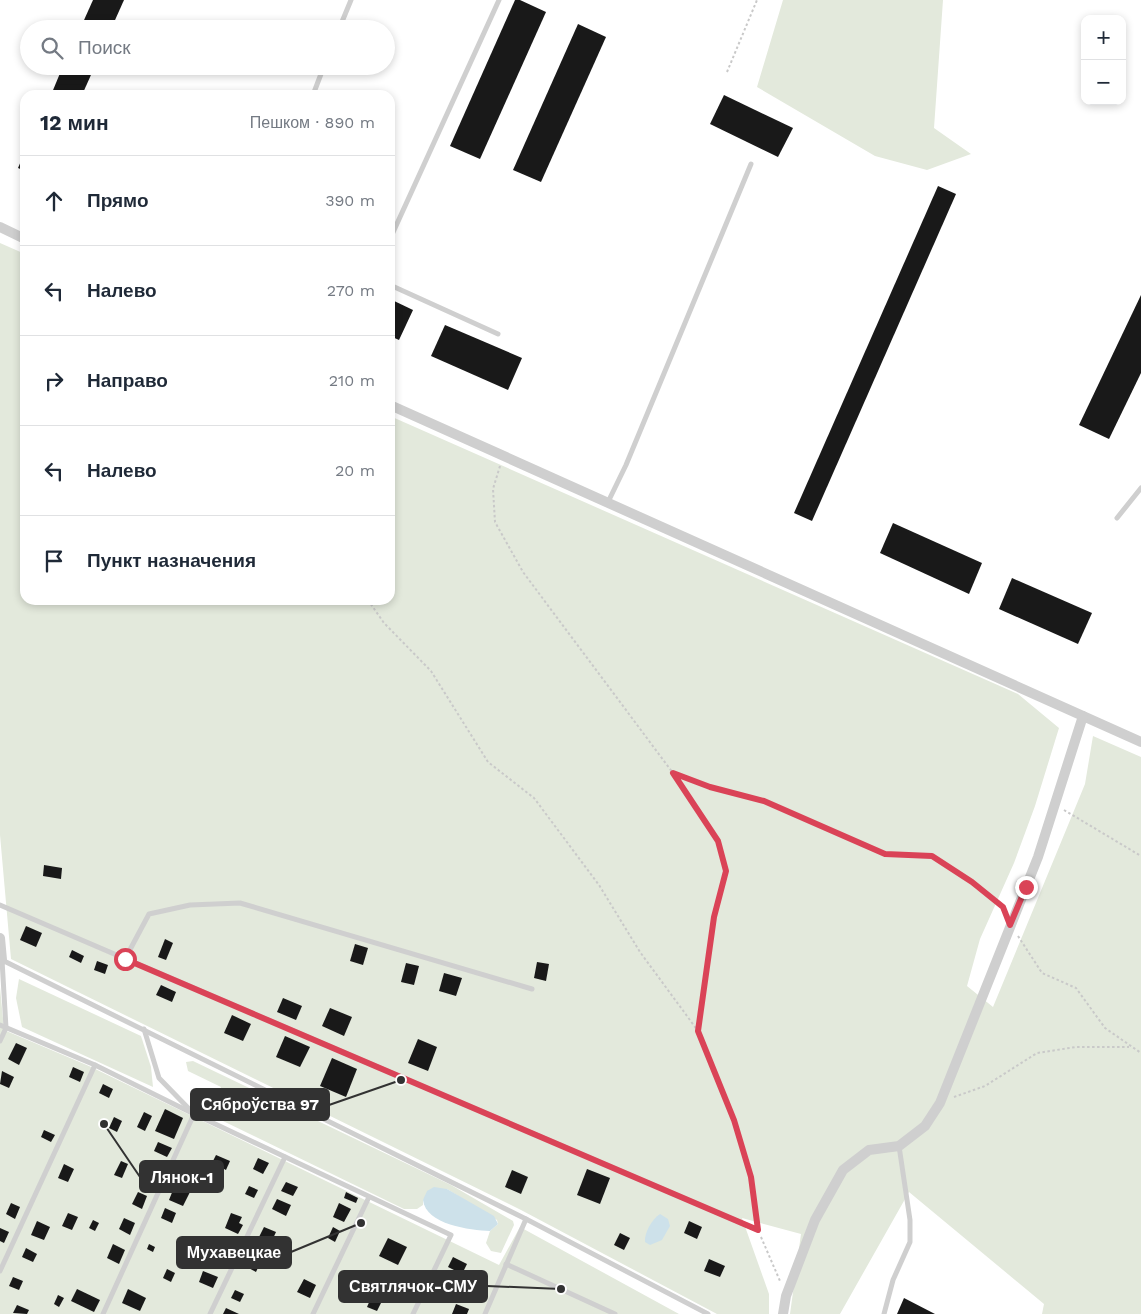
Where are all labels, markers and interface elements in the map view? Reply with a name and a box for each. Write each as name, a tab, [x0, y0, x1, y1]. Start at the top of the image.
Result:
map controls	[1081, 15, 1126, 105]
button: +	[1081, 15, 1126, 60]
search box	[20, 20, 395, 75]
icon: search	[38, 34, 66, 62]
text: Поиск	[78, 36, 131, 59]
button: −	[1081, 60, 1126, 105]
text: 12 мин	[40, 110, 109, 135]
text: Пешком · 890 m	[250, 113, 375, 132]
icon: ahead	[40, 187, 68, 215]
text: Прямо	[87, 189, 149, 212]
text: 390 m	[325, 191, 375, 210]
icon: left	[40, 277, 68, 305]
text: Налево	[87, 279, 157, 302]
text: 270 m	[327, 281, 375, 300]
icon: right	[40, 367, 68, 395]
text: Направо	[87, 369, 168, 392]
text: 210 m	[329, 371, 375, 390]
icon: left	[40, 457, 68, 485]
text: Налево	[87, 459, 157, 482]
text: 20 m	[335, 461, 375, 480]
icon: arrive	[40, 547, 68, 575]
text: Пункт назначения	[87, 549, 256, 572]
route end	[1015, 876, 1038, 899]
route start	[114, 948, 137, 971]
callout: Сяброўства 97	[191, 1089, 329, 1120]
text: Сяброўства 97	[201, 1095, 319, 1114]
callout: Лянок-1	[140, 1161, 223, 1192]
text: Лянок-1	[151, 1168, 213, 1187]
callout: Мухавецкае	[177, 1237, 291, 1268]
text: Мухавецкае	[187, 1243, 281, 1262]
callout: Святлячок-СМУ	[339, 1271, 487, 1302]
text: Святлячок-СМУ	[349, 1277, 478, 1296]

